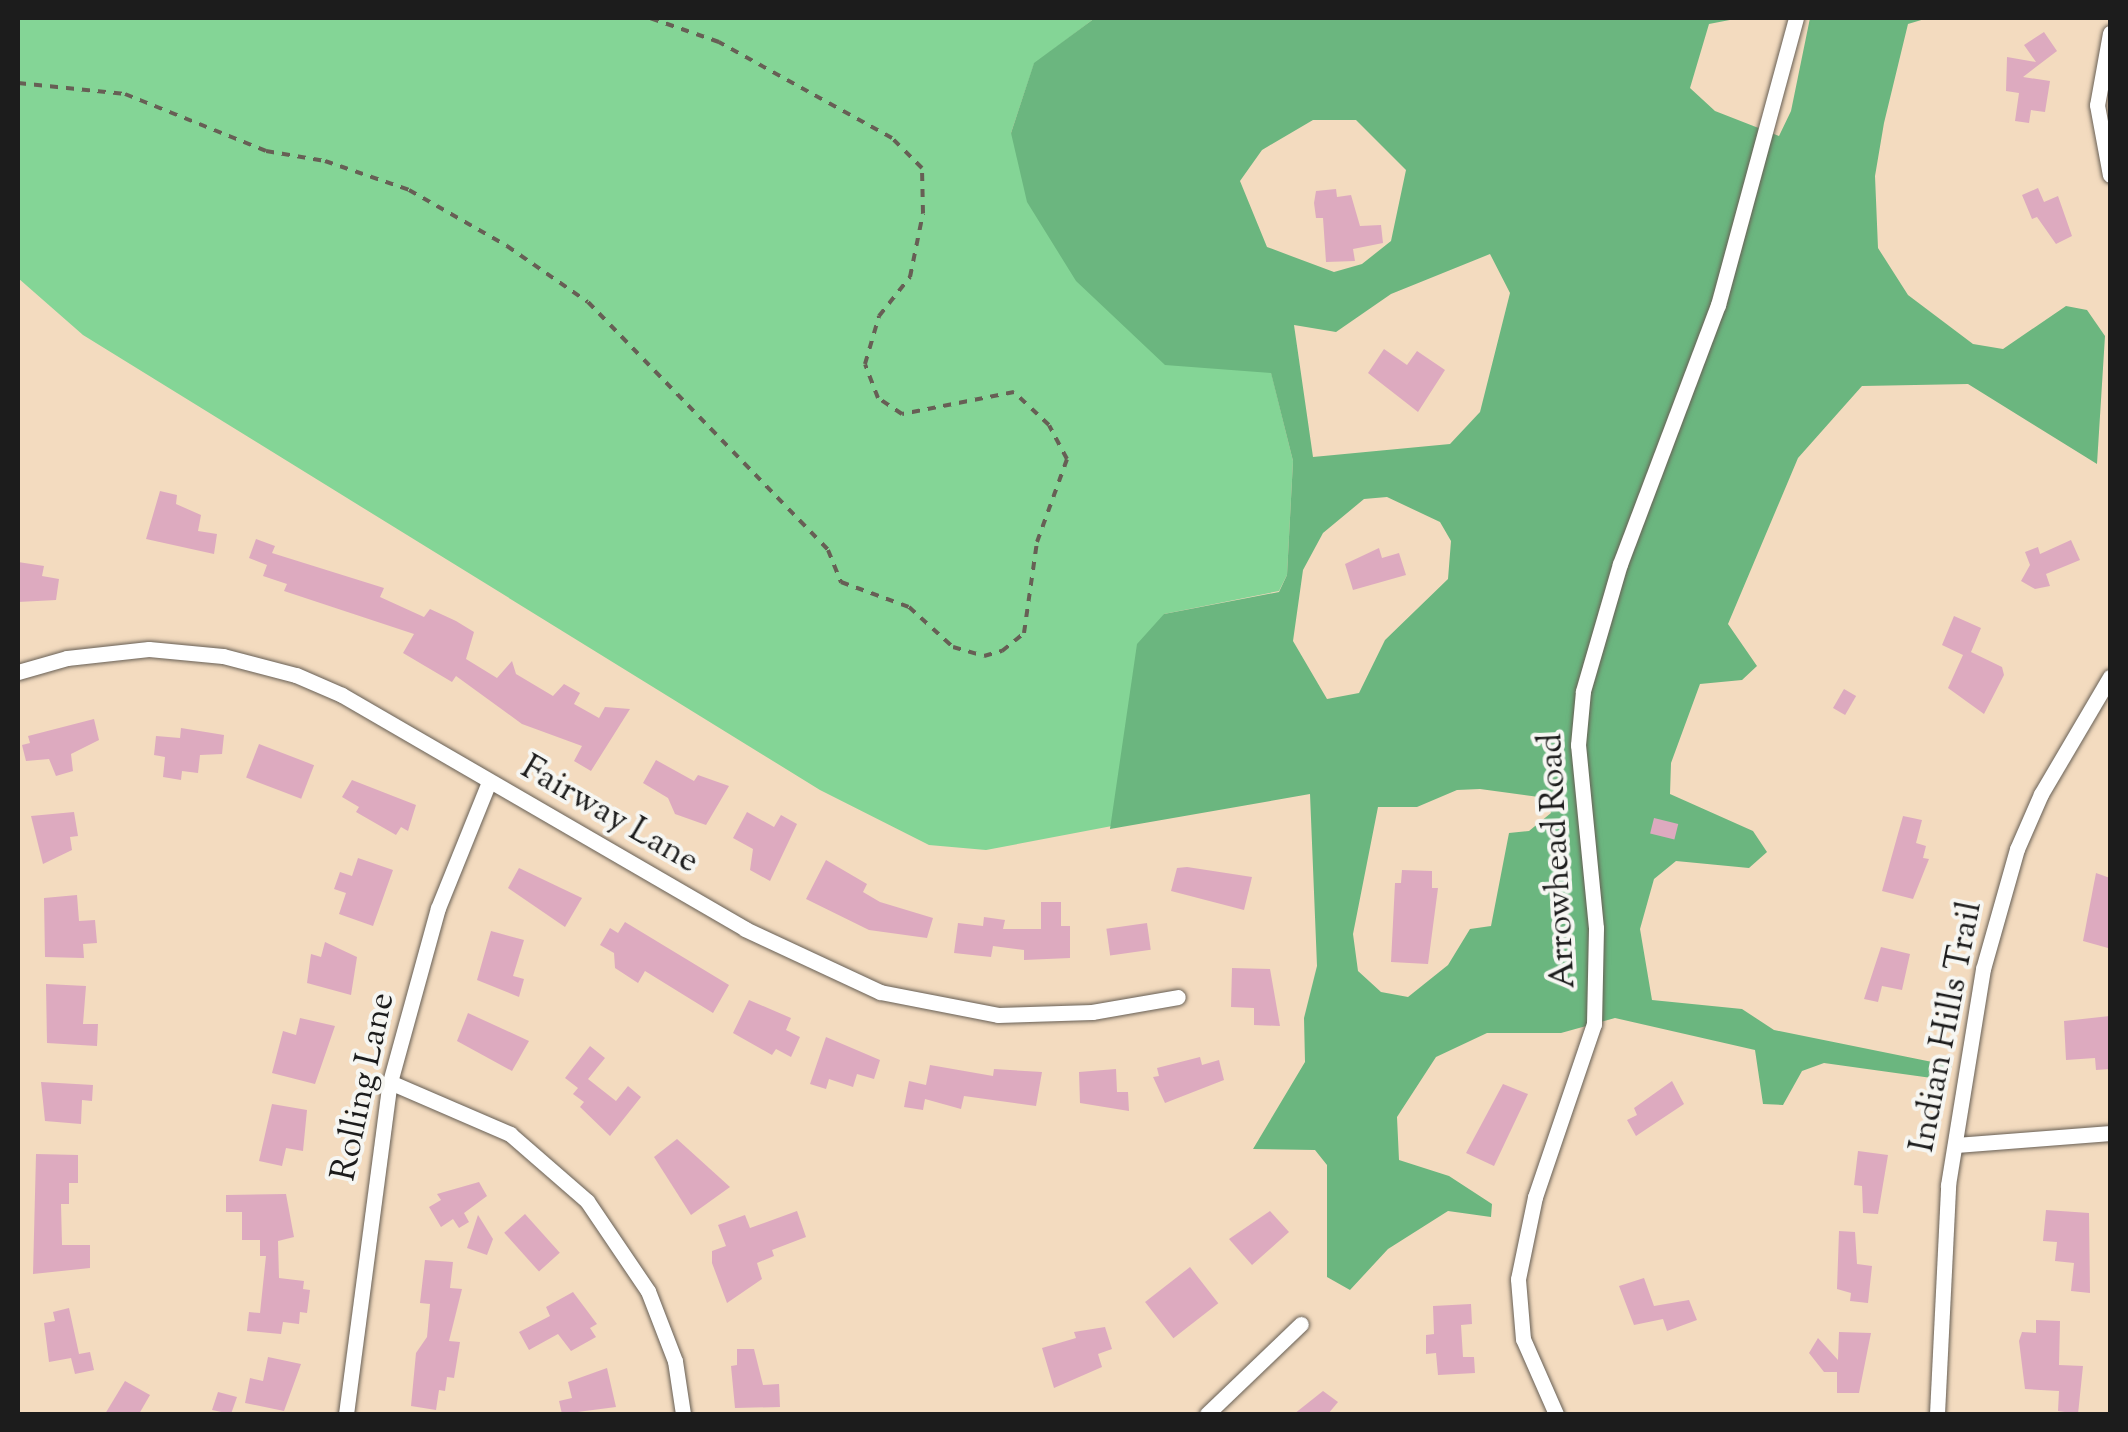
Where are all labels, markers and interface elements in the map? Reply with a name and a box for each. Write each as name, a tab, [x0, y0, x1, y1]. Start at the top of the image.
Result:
street label: Arrowhead Road	[1531, 732, 1587, 990]
street label: Fairway Lane	[513, 748, 705, 884]
street label: Indian Hills Trail	[1903, 898, 1993, 1156]
street label: Rolling Lane	[325, 989, 405, 1185]

